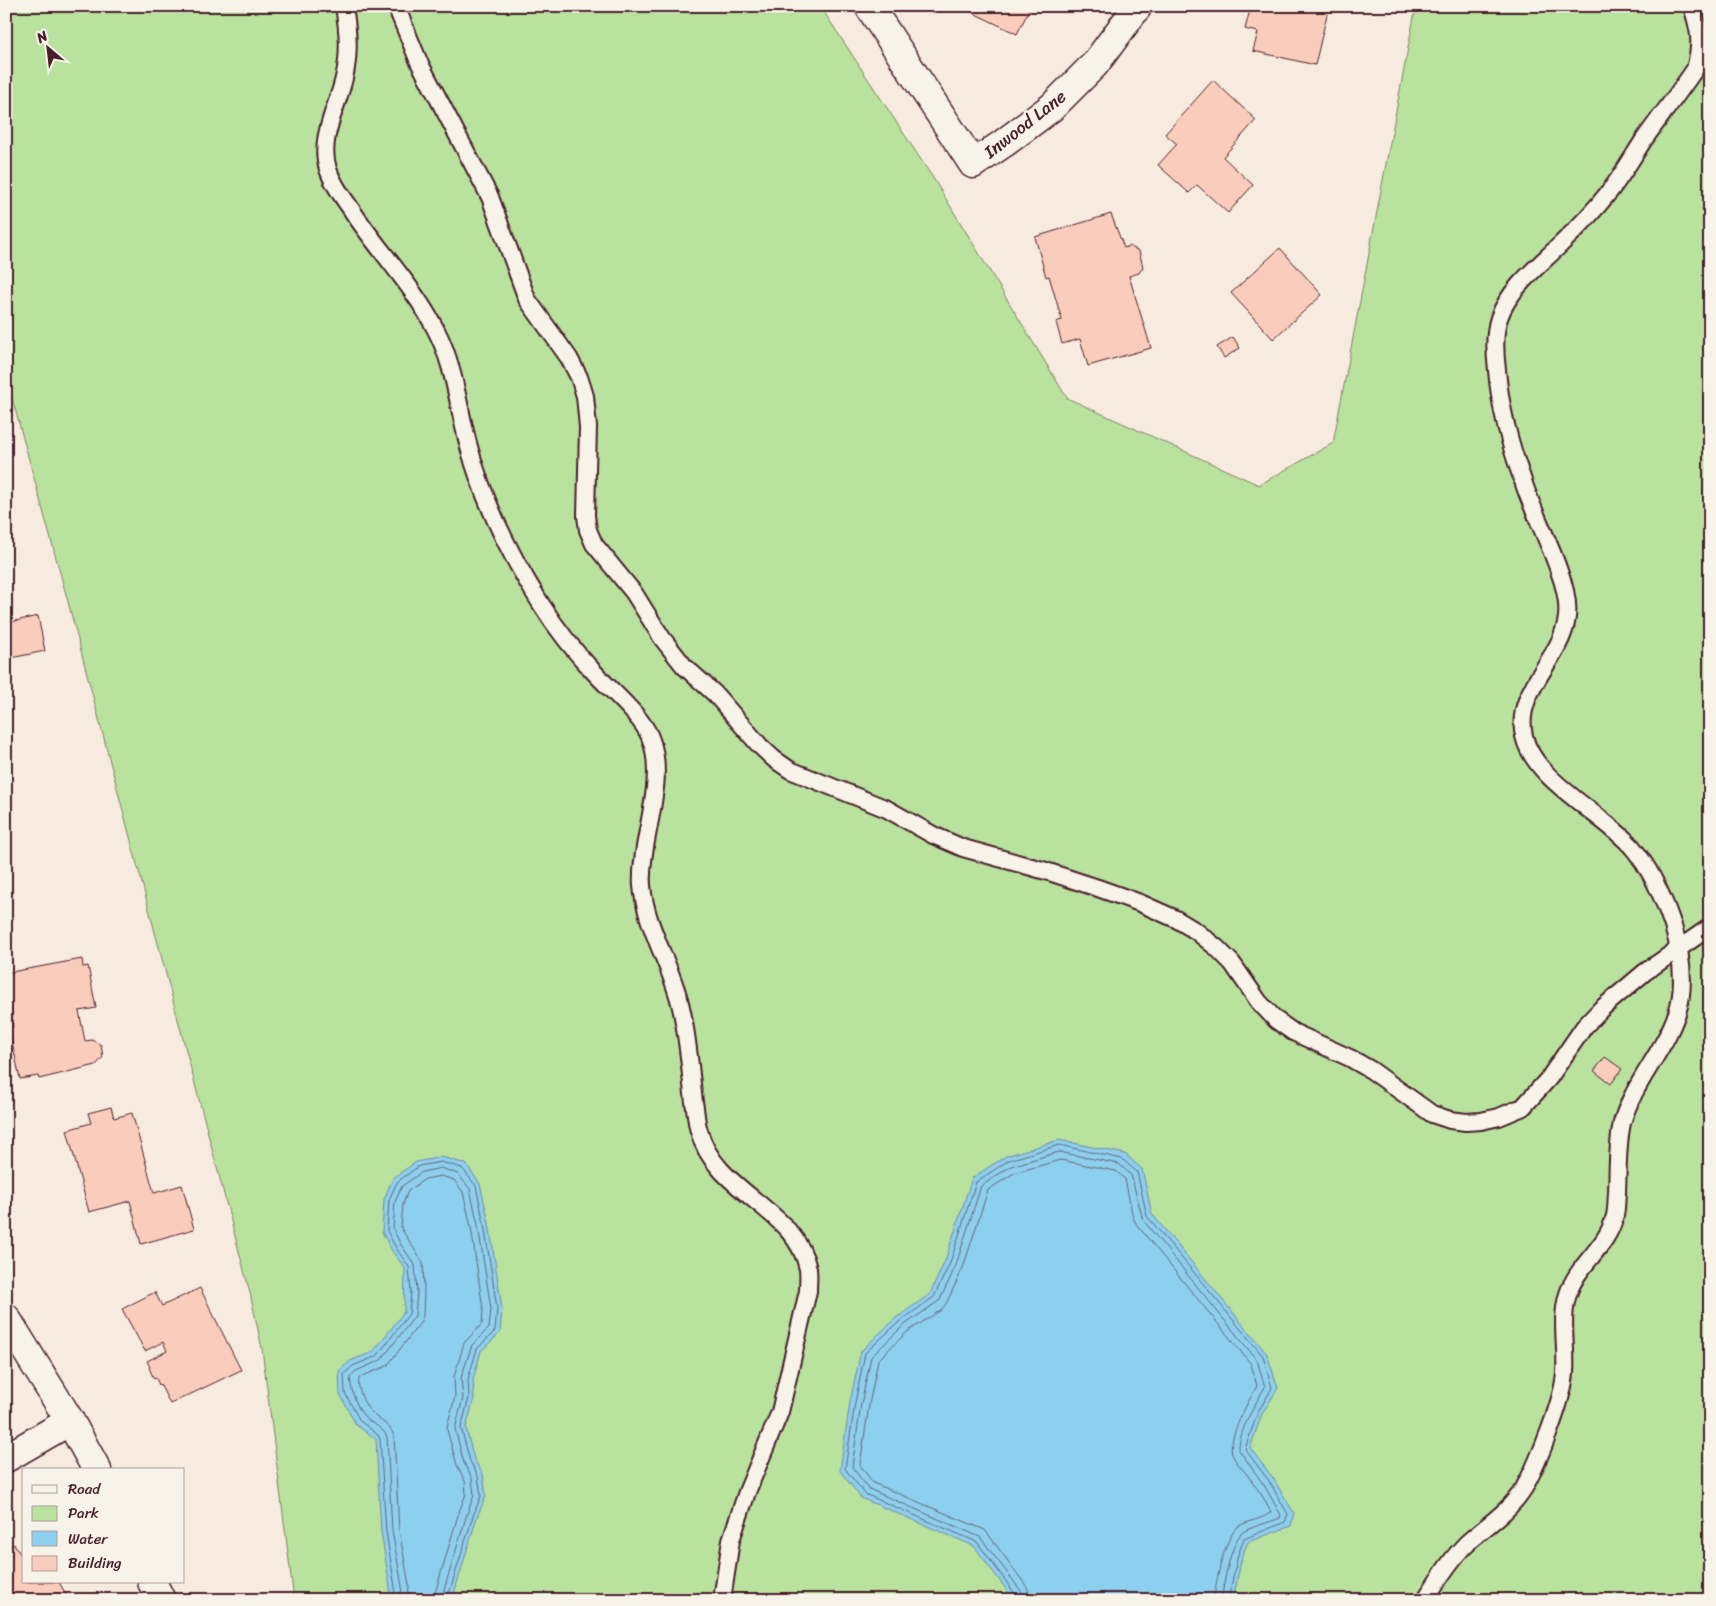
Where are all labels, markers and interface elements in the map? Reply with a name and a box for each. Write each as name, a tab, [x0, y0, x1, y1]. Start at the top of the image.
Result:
north arrow	[22, 22, 72, 72]
text: N	[31, 24, 53, 51]
street label: Inwood Lane	[976, 81, 1073, 167]
legend	[22, 1468, 185, 1584]
text: Road	[68, 1476, 101, 1502]
text: Park	[68, 1500, 99, 1526]
text: Water	[68, 1526, 108, 1552]
text: Building	[68, 1550, 122, 1576]

